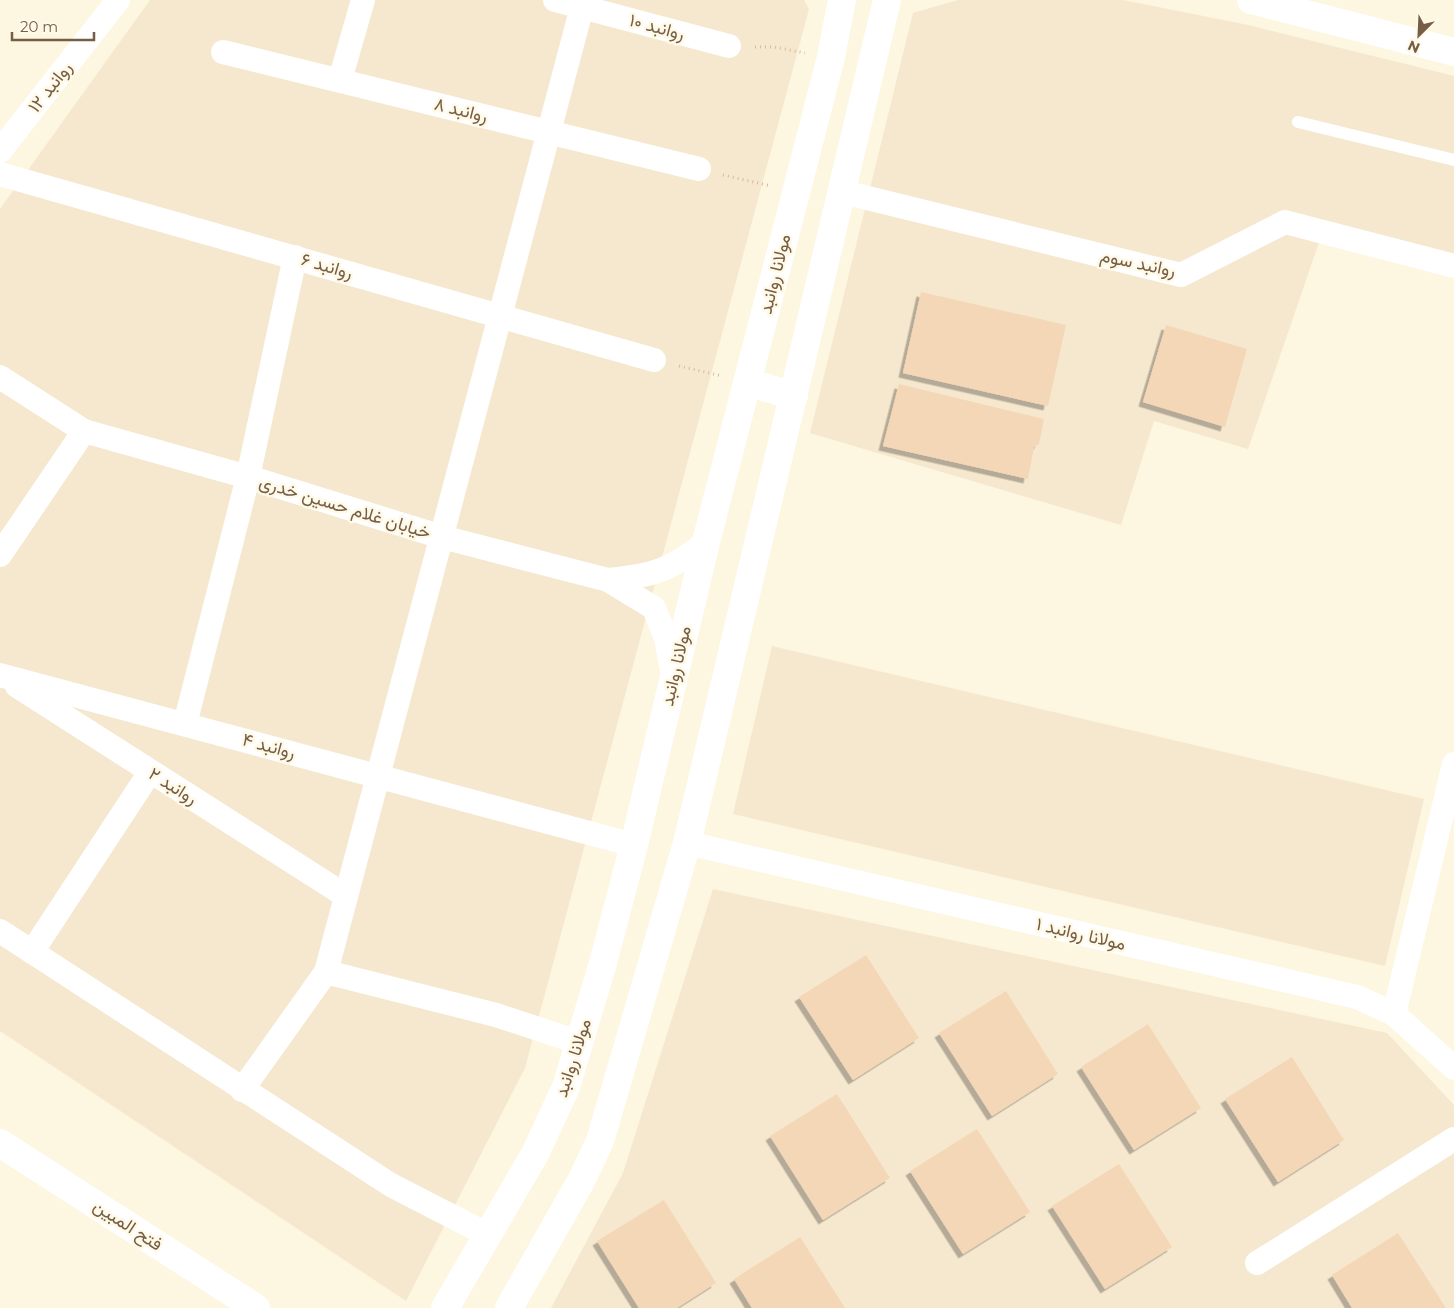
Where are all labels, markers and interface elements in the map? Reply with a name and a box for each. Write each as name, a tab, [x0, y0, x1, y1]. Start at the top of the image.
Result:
street label: روانبد ۱۰	[627, 9, 687, 45]
scale bar	[12, 10, 95, 42]
north arrow	[1394, 10, 1444, 60]
text: 20 m	[20, 17, 58, 36]
text: N	[1405, 36, 1423, 57]
street label: روانبد ۱۲	[23, 57, 77, 117]
street label: روانبد ۸	[432, 93, 490, 127]
street label: مولانا روانبد	[754, 232, 796, 316]
street label: روانبد سوم	[1098, 244, 1178, 283]
street label: روانبد ۶	[299, 248, 355, 284]
street label: خیابان غلام حسین خدری	[256, 470, 434, 545]
street label: مولانا روانبد	[656, 624, 696, 708]
street label: روانبد ۴	[240, 728, 298, 764]
street label: روانبد ۲	[145, 763, 201, 809]
street label: مولانا روانبد ۱	[1034, 913, 1128, 955]
street label: مولانا روانبد	[550, 1016, 596, 1100]
street label: فتح المبین	[89, 1195, 167, 1256]

